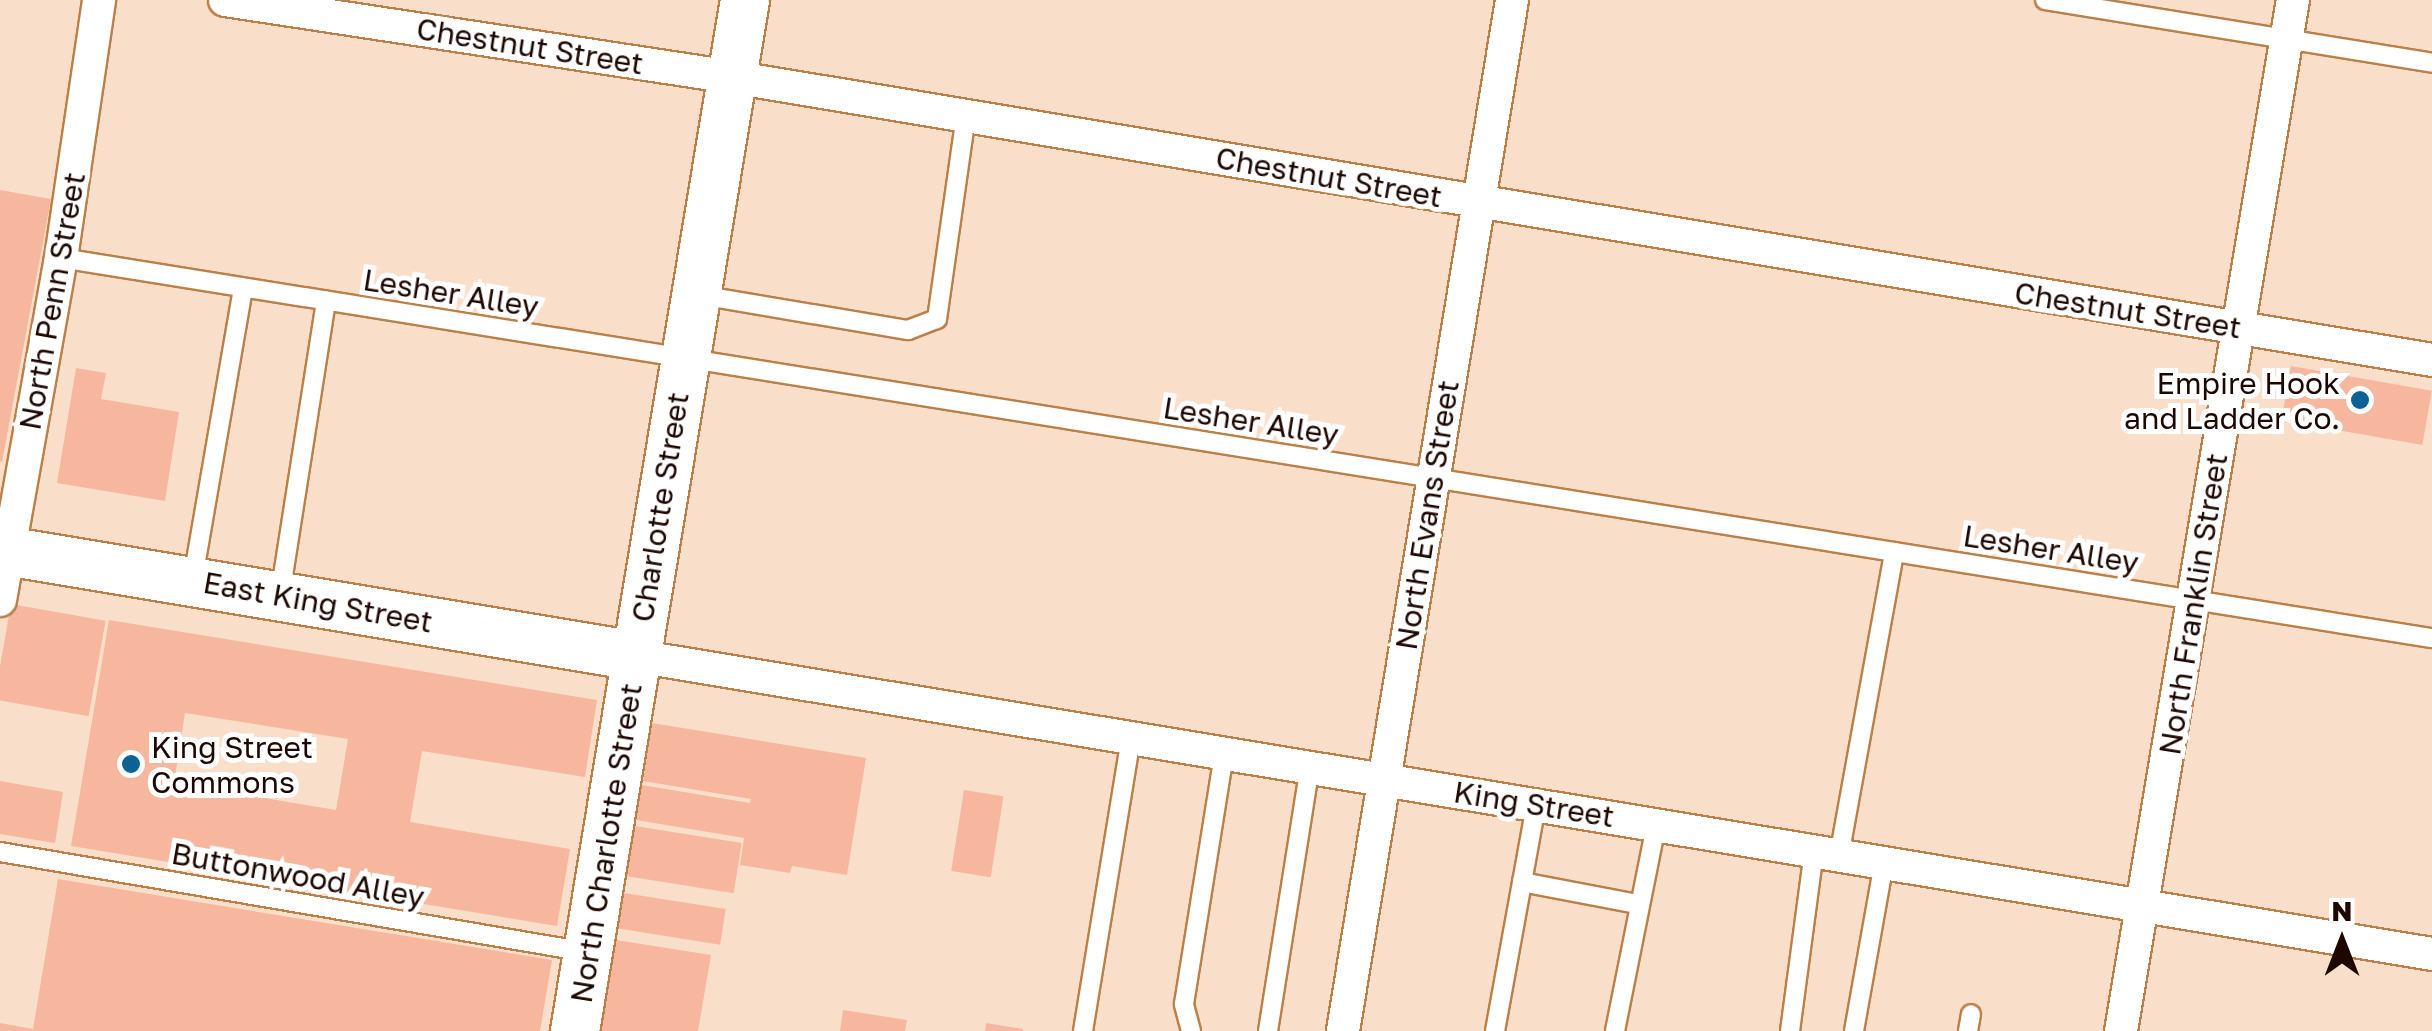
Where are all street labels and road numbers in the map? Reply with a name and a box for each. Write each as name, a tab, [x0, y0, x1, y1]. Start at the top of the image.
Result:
street label: Chestnut Street	[414, 10, 646, 82]
street label: Chestnut Street	[1213, 139, 1445, 215]
street label: North Penn Street	[12, 169, 92, 433]
street label: Lesher Alley	[361, 261, 541, 325]
street label: Chestnut Street	[2012, 274, 2244, 346]
street label: North Evans Street	[1388, 378, 1466, 652]
street label: Lesher Alley	[1161, 389, 1341, 453]
street label: Charlotte Street	[624, 390, 696, 624]
street label: North Franklin Street	[2151, 451, 2235, 757]
street label: Lesher Alley	[1961, 517, 2141, 581]
street label: East King Street	[200, 564, 436, 640]
street label: North Charlotte Street	[563, 681, 649, 1005]
street label: King Street	[1451, 774, 1617, 834]
street label: Buttonwood Alley	[169, 835, 427, 915]

